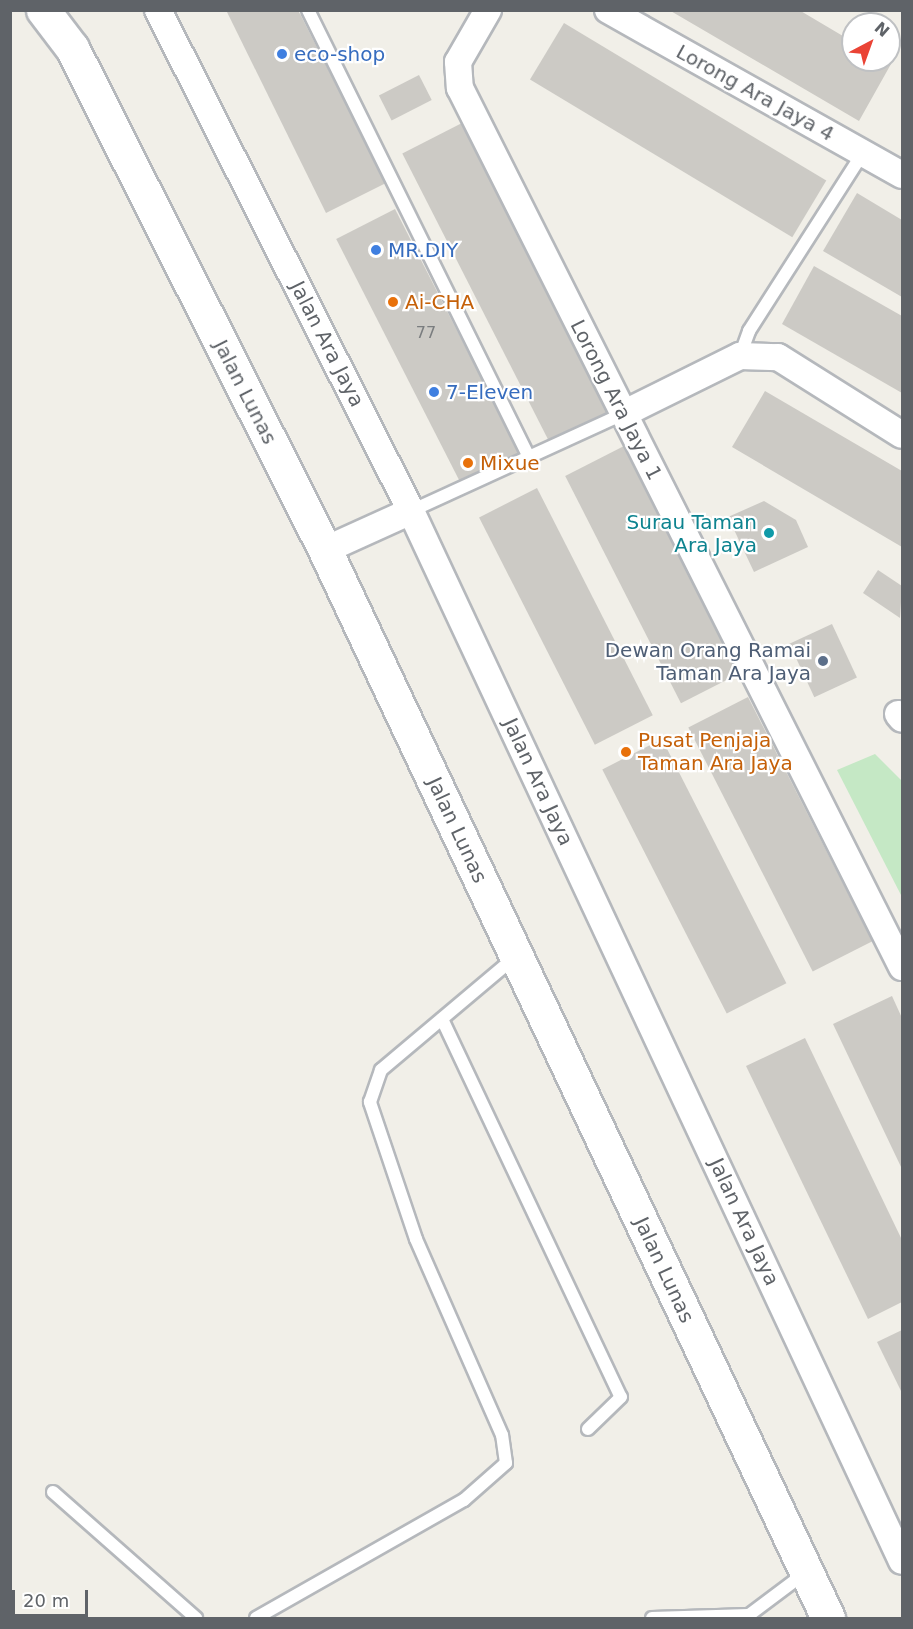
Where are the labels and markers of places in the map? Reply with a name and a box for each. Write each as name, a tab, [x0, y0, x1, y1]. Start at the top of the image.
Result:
place label: eco-shop	[294, 42, 385, 66]
marker: eco-shop	[275, 47, 289, 61]
place label: MR.DIY	[388, 238, 458, 262]
marker: MR.DIY	[369, 243, 383, 257]
place label: Ai-CHA	[405, 290, 474, 314]
marker: Ai-CHA	[386, 295, 400, 309]
place label: 7-Eleven	[446, 380, 533, 404]
marker: 7-Eleven	[427, 385, 441, 399]
place label: Mixue	[480, 451, 540, 475]
marker: Mixue	[461, 456, 475, 470]
place label: Surau Taman Ara Jaya	[627, 510, 757, 557]
marker: Surau Taman Ara Jaya	[762, 526, 776, 540]
place label: Dewan Orang Ramai Taman Ara Jaya	[605, 638, 811, 685]
marker: Dewan Orang Ramai Taman Ara Jaya	[816, 654, 830, 668]
place label: Pusat Penjaja Taman Ara Jaya	[638, 728, 793, 775]
marker: Pusat Penjaja Taman Ara Jaya	[619, 745, 633, 759]

